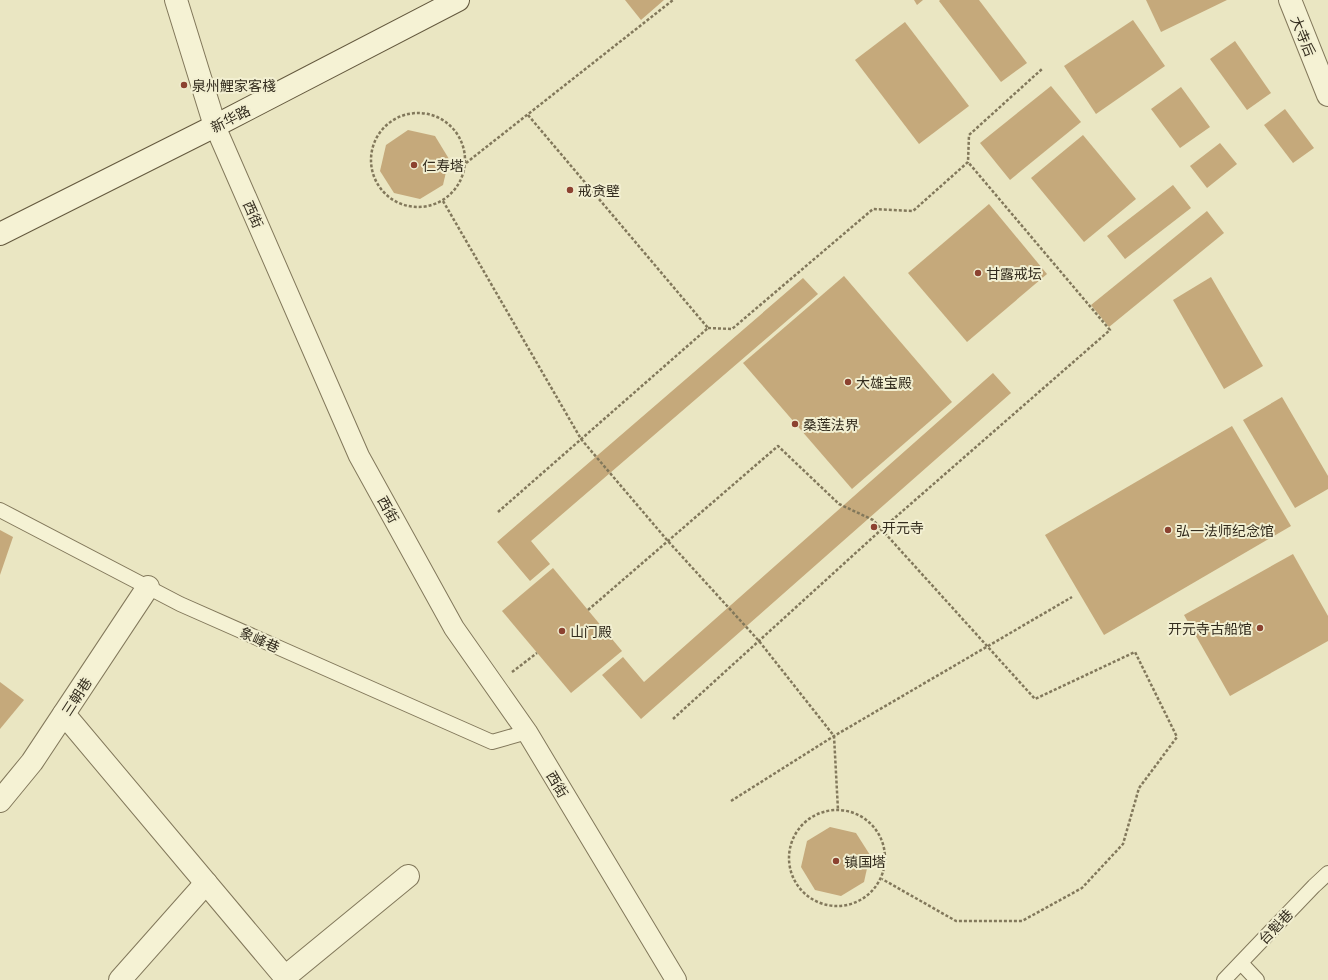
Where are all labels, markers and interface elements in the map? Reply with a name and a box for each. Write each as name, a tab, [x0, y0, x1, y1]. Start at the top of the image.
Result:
street label: 大寺后	[1287, 13, 1321, 59]
place label: 泉州鯉家客棧	[192, 75, 276, 95]
marker: 泉州鯉家客棧	[179, 80, 189, 90]
street label: 新华路	[207, 100, 253, 136]
place label: 仁寿塔	[422, 155, 464, 175]
marker: 仁寿塔	[409, 160, 419, 170]
place label: 戒贪壁	[578, 180, 620, 200]
marker: 戒贪壁	[565, 185, 575, 195]
street label: 西街	[239, 197, 269, 231]
place label: 甘露戒坛	[986, 263, 1042, 283]
marker: 甘露戒坛	[973, 268, 983, 278]
place label: 大雄宝殿	[856, 372, 912, 392]
marker: 大雄宝殿	[843, 377, 853, 387]
place label: 桑莲法界	[803, 414, 859, 434]
marker: 桑莲法界	[790, 419, 800, 429]
street label: 西街	[373, 492, 405, 526]
place label: 开元寺	[882, 517, 924, 537]
place label: 弘一法师纪念馆	[1176, 520, 1274, 540]
marker: 开元寺	[869, 522, 879, 532]
marker: 弘一法师纪念馆	[1163, 525, 1173, 535]
place label: 开元寺古船馆	[1168, 618, 1252, 638]
street label: 象峰巷	[237, 621, 283, 657]
place label: 山门殿	[570, 621, 612, 641]
marker: 开元寺古船馆	[1255, 623, 1265, 633]
marker: 山门殿	[557, 626, 567, 636]
street label: 三朝巷	[56, 673, 96, 719]
street label: 西街	[542, 767, 574, 801]
place label: 镇国塔	[844, 851, 886, 871]
marker: 镇国塔	[831, 856, 841, 866]
street label: 台魁巷	[1253, 904, 1297, 948]

